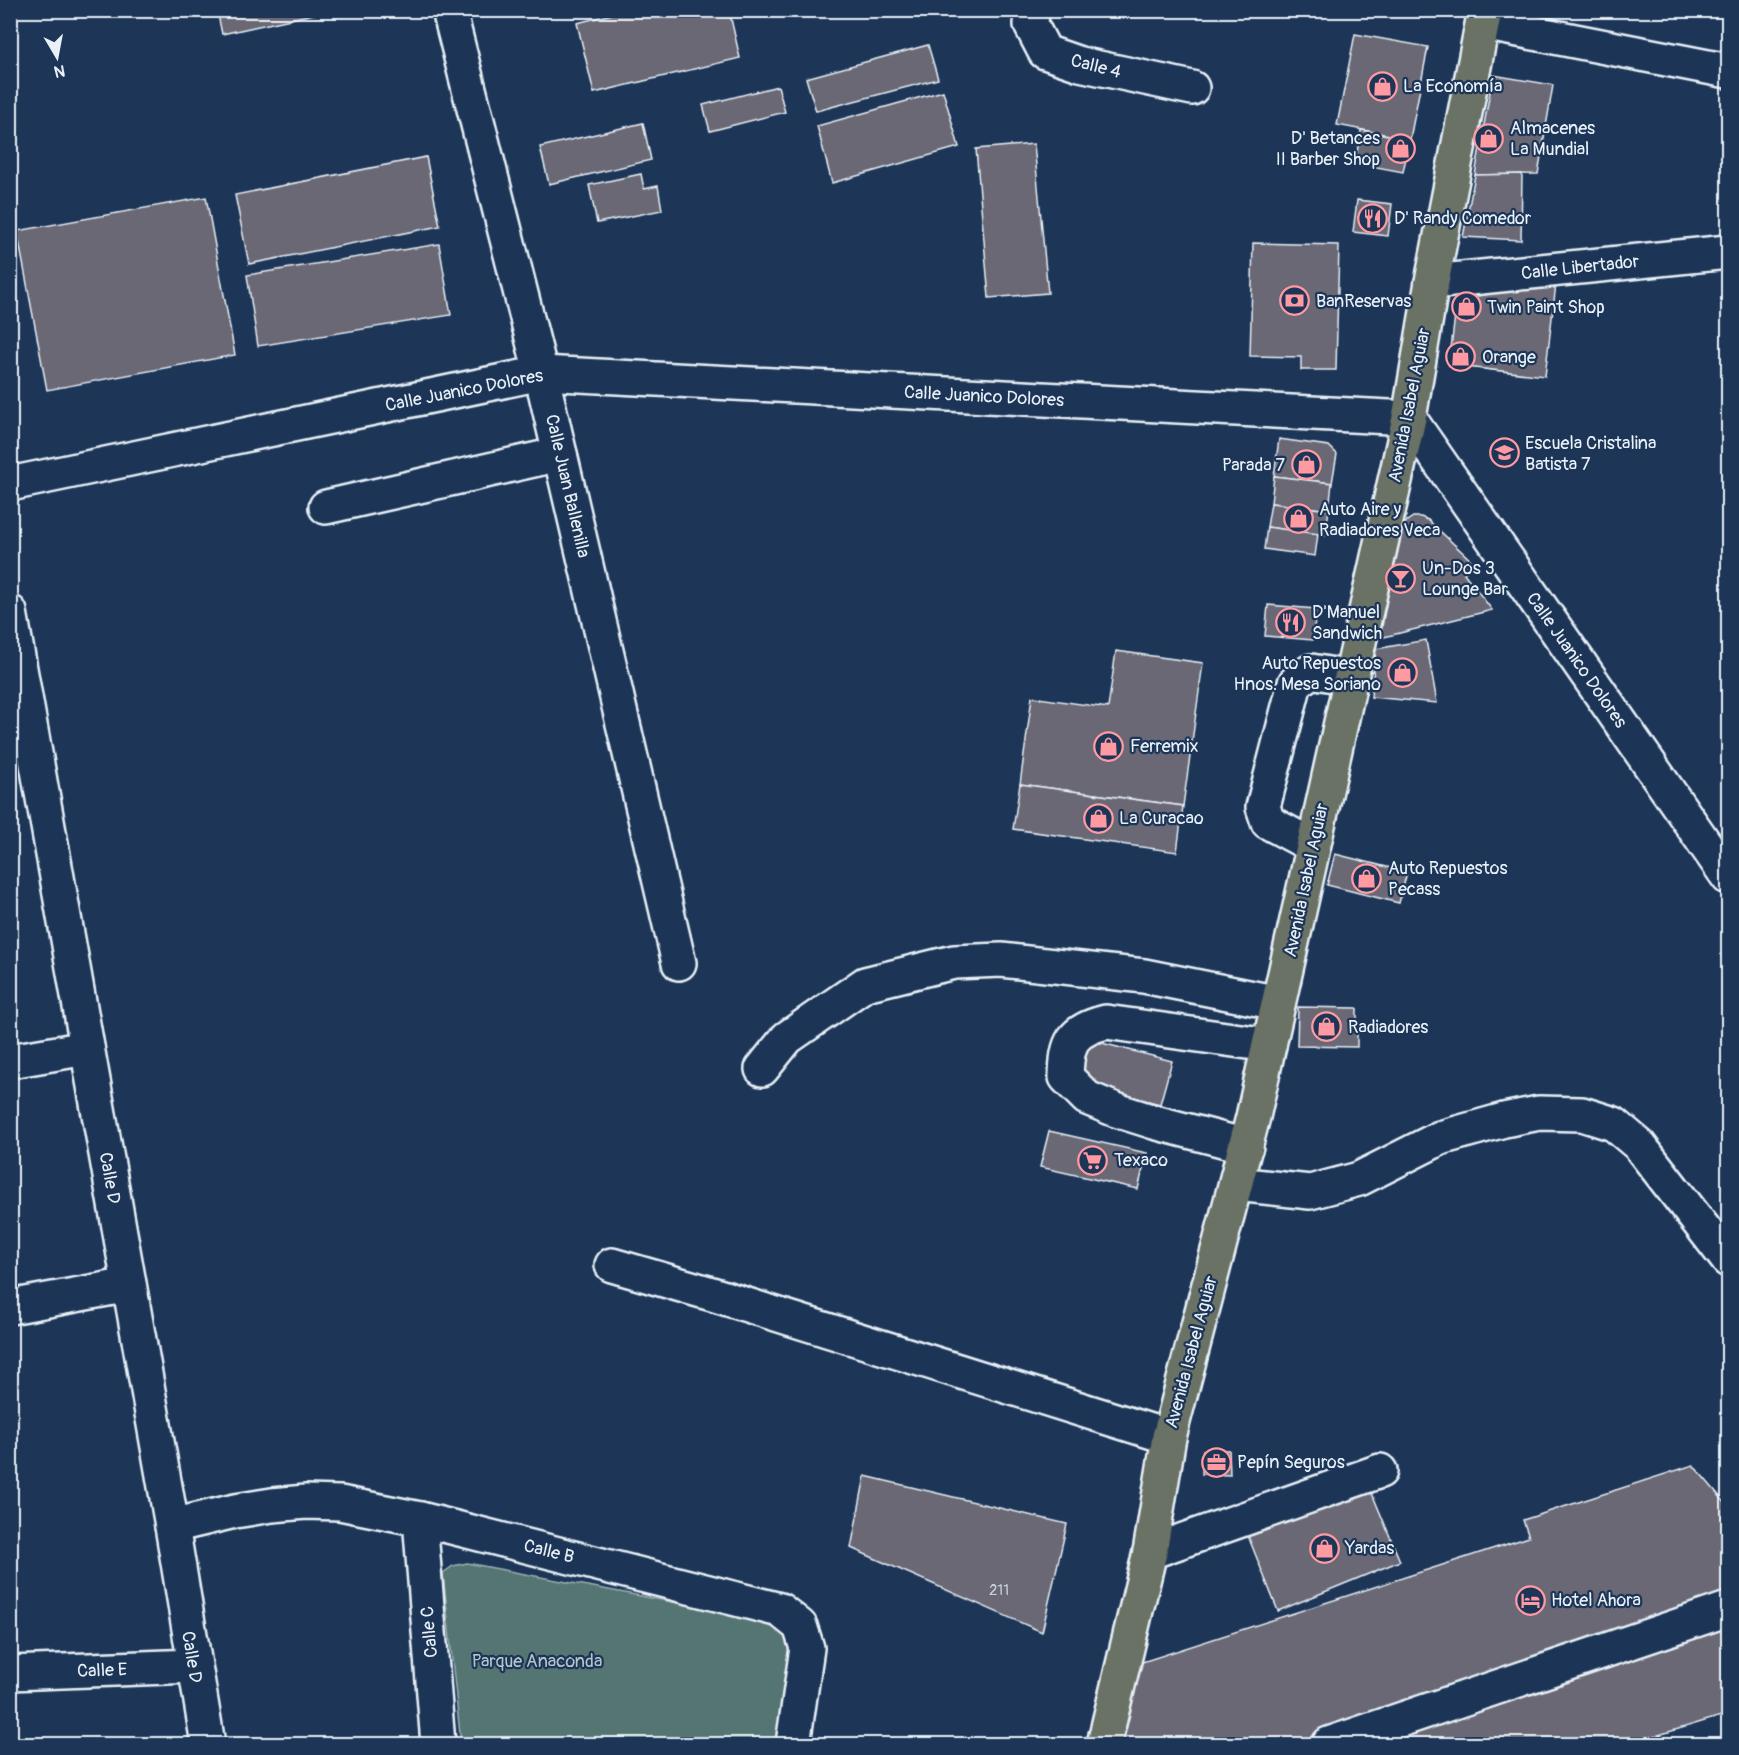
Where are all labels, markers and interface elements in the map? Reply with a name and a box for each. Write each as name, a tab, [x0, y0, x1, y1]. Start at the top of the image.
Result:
north arrow	[27, 27, 87, 87]
street label: Calle 4	[1068, 49, 1124, 84]
text: N	[52, 60, 66, 82]
shop icon: La Economía	[1366, 70, 1398, 102]
place label: La Economía	[1403, 75, 1503, 98]
place label: Almacenes La Mundial	[1510, 117, 1595, 161]
shop icon: Almacenes La Mundial	[1473, 122, 1505, 154]
place label: D' Betances II Barber Shop	[1276, 127, 1380, 171]
shop icon: D' Betances II Barber Shop	[1385, 132, 1417, 164]
restaurant icon: D' Randy Comedor	[1357, 202, 1389, 234]
place label: D' Randy Comedor	[1394, 207, 1532, 230]
street label: Calle Libertador	[1520, 250, 1641, 285]
bank icon: BanReservas	[1279, 285, 1311, 317]
place label: BanReservas	[1316, 290, 1411, 313]
shop icon: Twin Paint Shop	[1450, 291, 1482, 323]
place label: Twin Paint Shop	[1487, 296, 1605, 319]
street label: Avenida Isabel Aguiar	[1383, 325, 1436, 484]
shop icon: Orange	[1445, 341, 1477, 373]
place label: Orange	[1482, 346, 1536, 369]
street label: Calle Juanico Dolores	[383, 364, 545, 417]
street label: Calle Juanico Dolores	[903, 381, 1065, 412]
street label: Calle Juan Ballenilla	[540, 412, 595, 560]
place label: Escuela Cristalina Batista 7	[1525, 432, 1656, 476]
school or university icon: Escuela Cristalina Batista 7	[1488, 437, 1520, 469]
shop icon: Parada 7	[1290, 449, 1322, 481]
place label: Parada 7	[1222, 454, 1285, 477]
place label: Auto Aire y Radiadores Veca	[1319, 498, 1440, 542]
shop icon: Auto Aire y Radiadores Veca	[1282, 503, 1314, 535]
place label: Un-Dos 3 Lounge Bar	[1422, 557, 1508, 601]
bar icon: Un-Dos 3 Lounge Bar	[1385, 562, 1417, 594]
street label: Calle Juanico Dolores	[1521, 588, 1632, 733]
place label: D'Manuel Sandwich	[1312, 601, 1382, 645]
restaurant icon: D'Manuel Sandwich	[1275, 606, 1307, 638]
place label: Auto Repuestos Hnos. Mesa Soriano	[1234, 652, 1381, 696]
shop icon: Auto Repuestos Hnos. Mesa Soriano	[1386, 657, 1418, 689]
shop icon: Ferremix	[1093, 730, 1125, 762]
place label: Ferremix	[1130, 735, 1199, 758]
street label: Avenida Isabel Aguiar	[1279, 800, 1334, 959]
shop icon: La Curacao	[1082, 802, 1114, 834]
place label: La Curacao	[1119, 807, 1204, 830]
place label: Auto Repuestos Pecass	[1388, 857, 1508, 901]
shop icon: Auto Repuestos Pecass	[1351, 862, 1383, 894]
shop icon: Radiadores	[1311, 1011, 1343, 1043]
place label: Radiadores	[1348, 1016, 1428, 1039]
supermarket icon: Texaco	[1077, 1144, 1109, 1176]
place label: Texaco	[1114, 1149, 1168, 1172]
street label: Calle D	[94, 1150, 125, 1206]
street label: Avenida Isabel Aguiar	[1160, 1273, 1223, 1431]
office icon: Pepín Seguros	[1200, 1446, 1232, 1478]
place label: Pepín Seguros	[1237, 1451, 1345, 1474]
shop icon: Yardas	[1308, 1532, 1340, 1564]
street label: Calle B	[521, 1534, 576, 1569]
place label: Yardas	[1344, 1537, 1394, 1560]
house number: 211	[989, 1581, 1009, 1600]
hotel icon: Hotel Ahora	[1514, 1584, 1546, 1616]
place label: Hotel Ahora	[1551, 1589, 1641, 1612]
street label: Calle C	[416, 1605, 443, 1659]
street label: Calle D	[176, 1630, 207, 1685]
park label: Parque Anaconda	[472, 1650, 602, 1673]
street label: Calle E	[77, 1658, 127, 1683]

